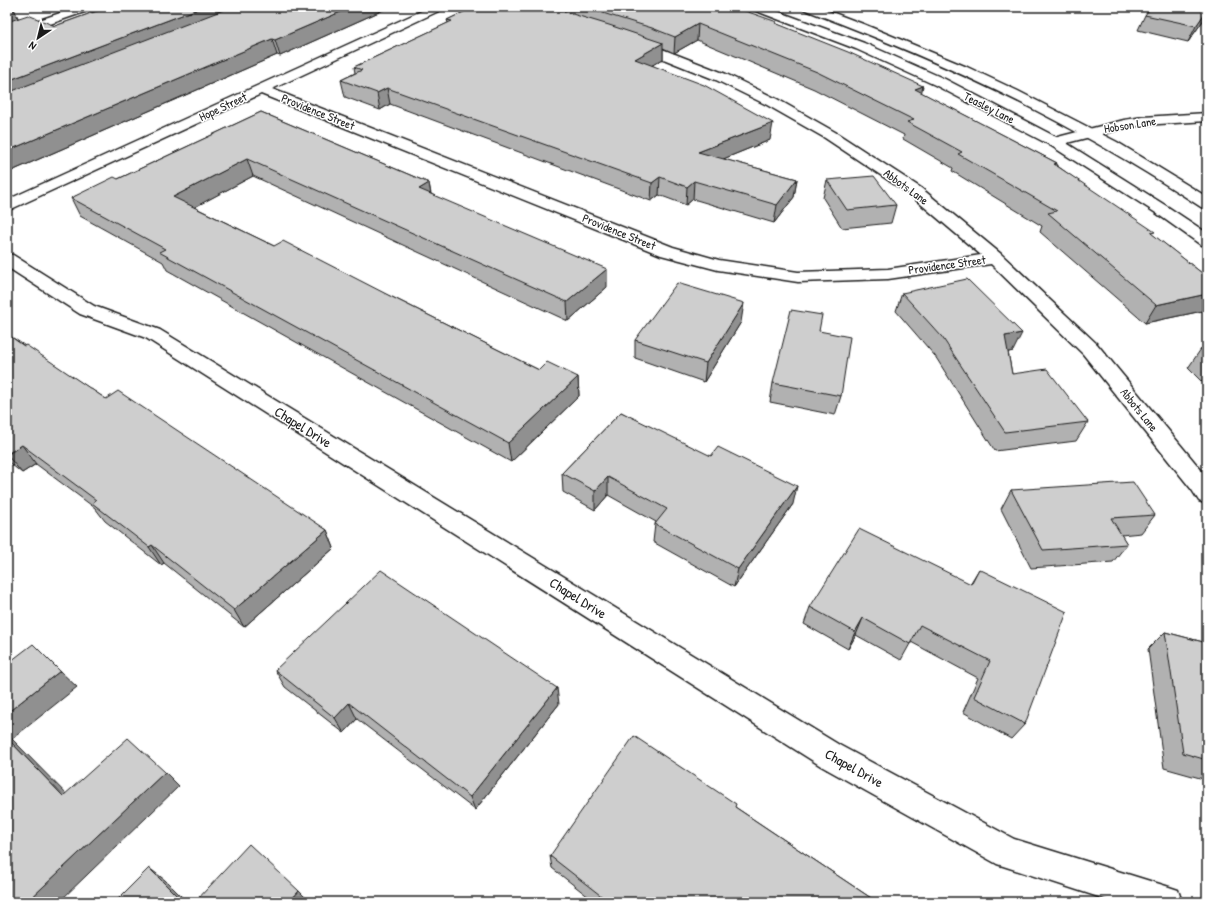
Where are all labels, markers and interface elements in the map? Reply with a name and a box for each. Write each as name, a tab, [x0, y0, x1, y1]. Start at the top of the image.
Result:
north arrow	[18, 18, 58, 58]
text: N	[26, 39, 39, 54]
street label: Hope Street	[196, 88, 250, 125]
street label: Teasley Lane	[961, 88, 1018, 128]
street label: Providence Street	[279, 89, 358, 134]
street label: Hobson Lane	[1103, 112, 1157, 137]
street label: Abbots Lane	[880, 165, 932, 209]
street label: Providence Street	[580, 209, 659, 254]
street label: Providence Street	[907, 251, 987, 278]
street label: Abbots Lane	[1117, 384, 1162, 435]
street label: Chapel Drive	[271, 402, 336, 453]
street label: Chapel Drive	[546, 573, 611, 624]
street label: Chapel Drive	[821, 744, 887, 792]

